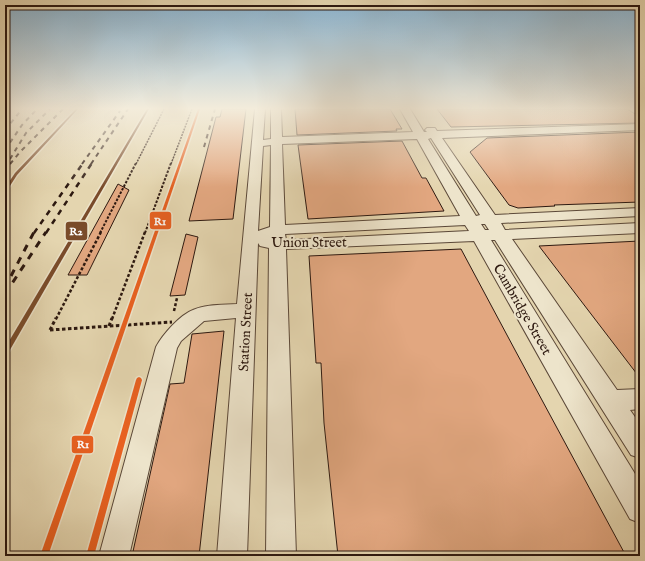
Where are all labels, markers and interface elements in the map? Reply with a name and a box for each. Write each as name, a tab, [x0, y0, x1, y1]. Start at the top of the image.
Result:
line badge: R1	[149, 211, 172, 230]
text: R1	[154, 215, 166, 229]
line badge: R2	[65, 221, 88, 241]
text: R2	[69, 225, 84, 239]
street label: Union Street	[271, 234, 347, 252]
street label: Cambridge Street	[489, 261, 556, 359]
street label: Station Street	[235, 292, 257, 372]
line badge: R1	[71, 435, 94, 454]
text: R1	[77, 438, 89, 452]

